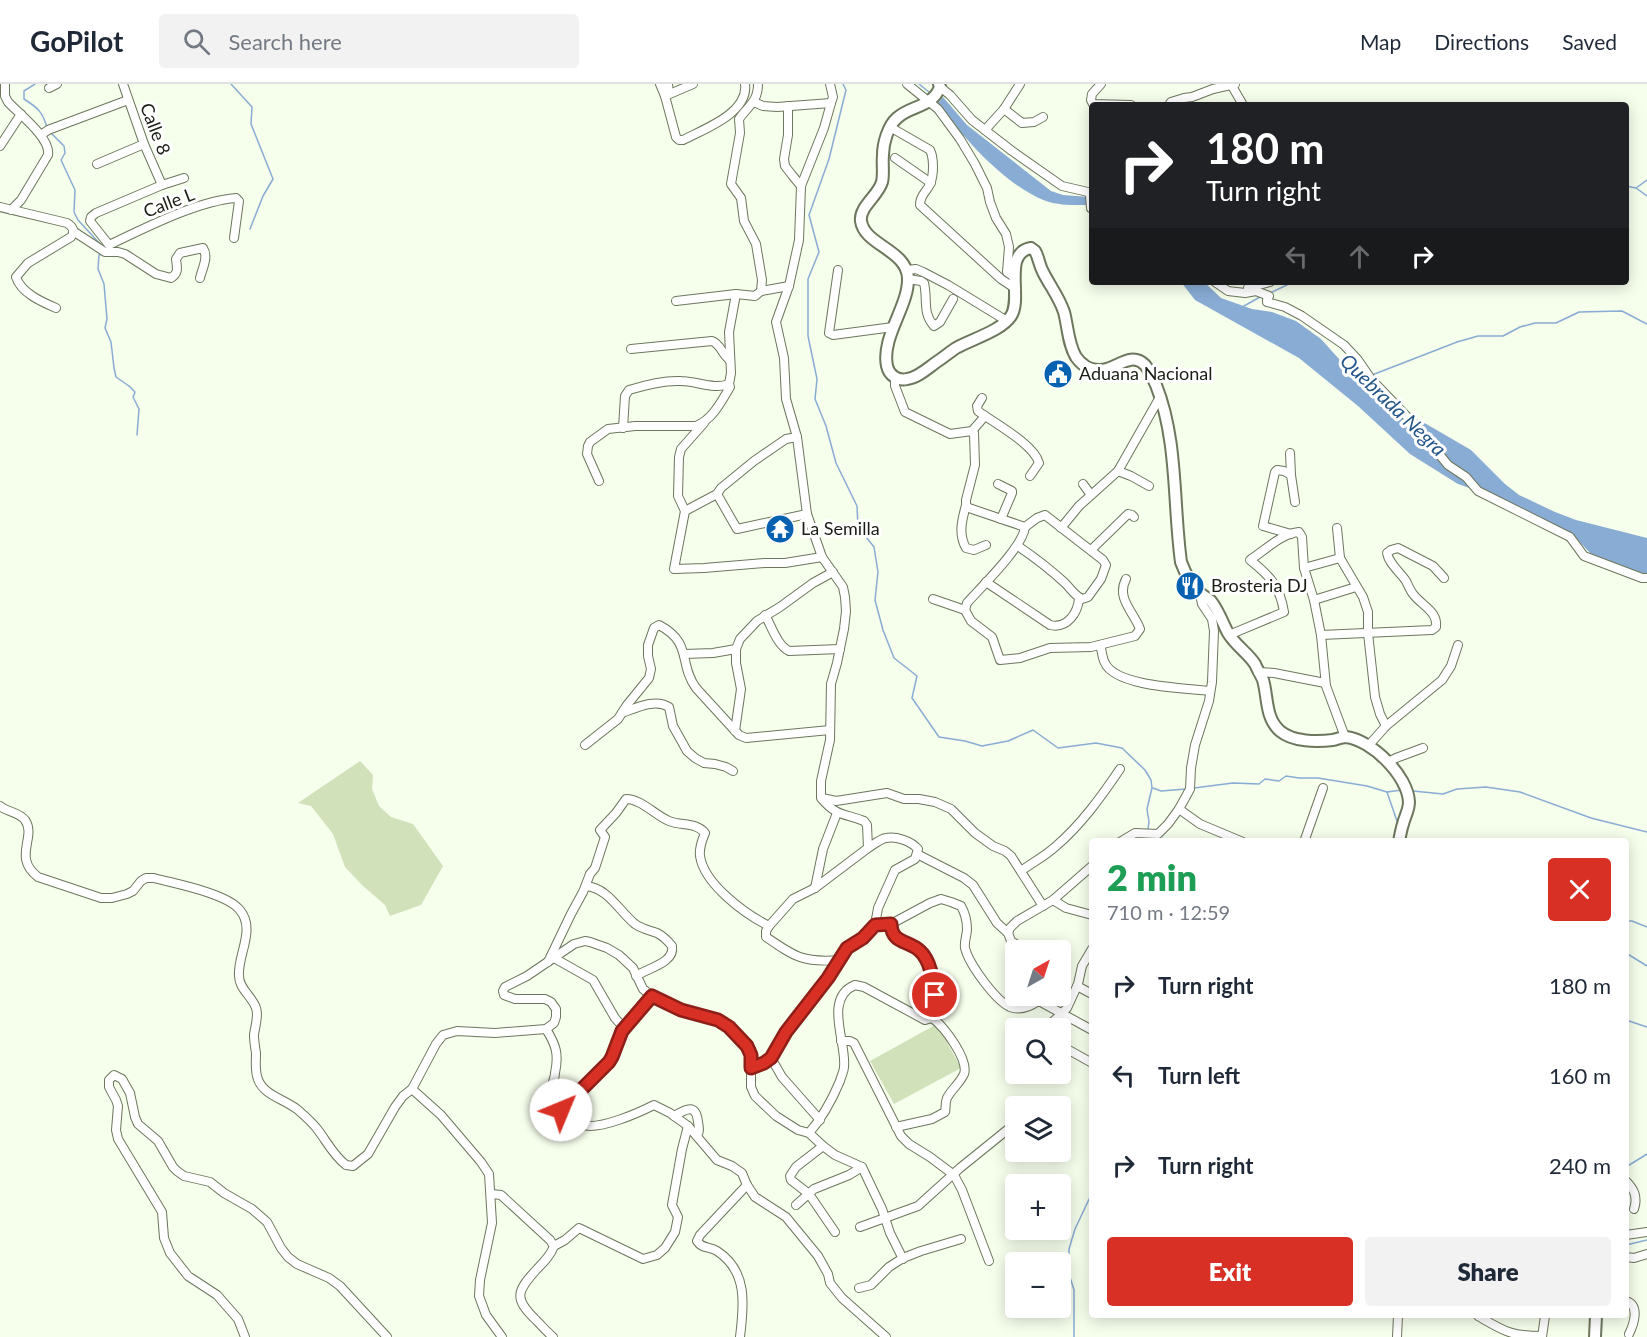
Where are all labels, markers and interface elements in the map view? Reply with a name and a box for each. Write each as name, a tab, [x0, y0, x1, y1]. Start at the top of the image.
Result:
search box	[159, 14, 579, 68]
text: GoPilot	[30, 24, 123, 58]
icon: search	[180, 25, 213, 58]
text: Search here	[228, 28, 342, 55]
text: Map	[1360, 29, 1401, 54]
text: Directions	[1434, 29, 1529, 54]
text: Saved	[1562, 29, 1617, 54]
street label: Calle 8	[136, 99, 176, 158]
text: 180 m	[1206, 123, 1324, 173]
icon: right	[1107, 126, 1185, 204]
text: Turn right	[1206, 174, 1321, 207]
street label: Calle L	[140, 182, 197, 222]
icon: left	[1280, 240, 1313, 273]
icon: ahead	[1343, 240, 1376, 273]
icon: right	[1406, 240, 1439, 273]
water label: Quebrada Negra	[1336, 348, 1451, 461]
public building icon: Aduana Nacional	[1042, 358, 1074, 390]
place label: Aduana Nacional	[1079, 362, 1212, 384]
temple icon: La Semilla	[764, 513, 796, 545]
place label: La Semilla	[801, 517, 880, 539]
restaurant icon: Brosteria DJ	[1174, 570, 1206, 602]
place label: Brosteria DJ	[1211, 574, 1308, 596]
text: 2 min	[1107, 855, 1197, 899]
button: close	[1548, 858, 1611, 921]
text: 710 m · 12:59	[1107, 900, 1230, 924]
north arrow	[1005, 940, 1071, 1006]
map controls	[1005, 940, 1071, 1318]
pin	[909, 969, 960, 1020]
icon: right	[1107, 969, 1140, 1002]
text: Turn right	[1158, 972, 1253, 999]
text: 180 m	[1549, 972, 1611, 999]
icon: arrive	[918, 978, 951, 1011]
button: search	[1005, 1018, 1071, 1084]
icon: left	[1107, 1059, 1140, 1092]
text: Turn left	[1158, 1062, 1240, 1089]
text: 160 m	[1549, 1062, 1611, 1089]
position arrow	[529, 1078, 593, 1142]
button: layers	[1005, 1096, 1071, 1162]
icon: right	[1107, 1149, 1140, 1182]
text: Turn right	[1158, 1152, 1253, 1179]
text: 240 m	[1549, 1152, 1611, 1179]
button: +	[1005, 1174, 1071, 1240]
button: Exit	[1107, 1237, 1353, 1306]
button: Share	[1365, 1237, 1611, 1306]
button: −	[1005, 1252, 1071, 1318]

